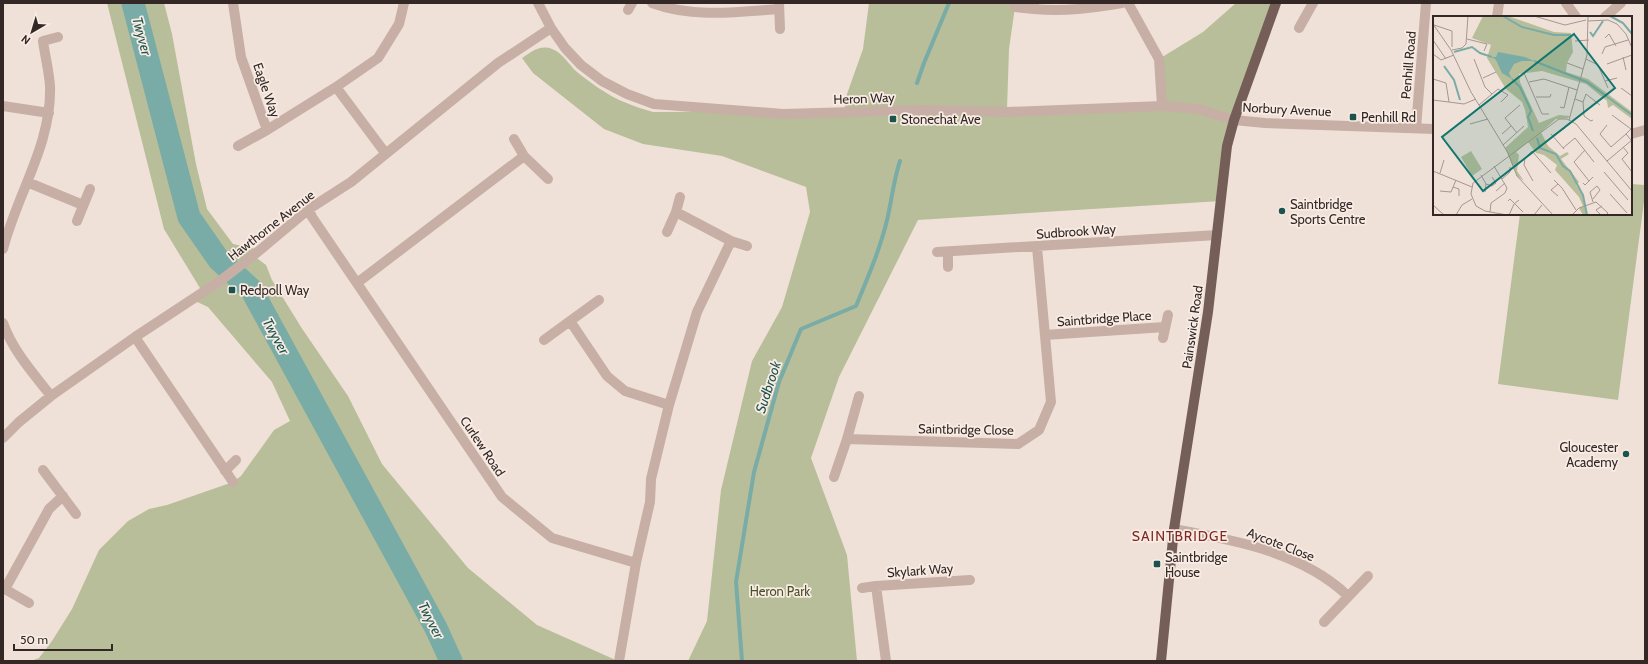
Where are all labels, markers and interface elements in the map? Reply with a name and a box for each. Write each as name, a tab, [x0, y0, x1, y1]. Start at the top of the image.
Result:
north arrow	[12, 12, 52, 52]
water label: Twyver	[128, 15, 156, 58]
inset map	[1433, 16, 1632, 215]
street label: Penhill Road	[1397, 30, 1419, 100]
text: N	[18, 32, 33, 48]
street label: Eagle Way	[250, 61, 284, 120]
street label: Heron Way	[833, 89, 895, 107]
street label: Norbury Avenue	[1242, 99, 1332, 119]
place label: Penhill Rd	[1361, 109, 1416, 125]
place label: Stonechat Ave	[901, 111, 981, 127]
marker: Penhill Rd	[1348, 112, 1358, 122]
marker: Stonechat Ave	[888, 114, 898, 124]
street label: Hawthorne Avenue	[225, 186, 318, 264]
place label: Saintbridge Sports Centre	[1290, 196, 1366, 227]
marker: Saintbridge Sports Centre	[1277, 206, 1287, 216]
street label: Sudbrook Way	[1036, 220, 1117, 242]
place label: Redpoll Way	[240, 282, 310, 298]
street label: Painswick Road	[1178, 284, 1206, 370]
marker: Redpoll Way	[227, 285, 237, 295]
street label: Saintbridge Place	[1056, 307, 1152, 329]
water label: Twyver	[259, 315, 294, 358]
water label: Sudbrook	[751, 358, 785, 415]
street label: Curlew Road	[457, 413, 509, 479]
street label: Saintbridge Close	[918, 420, 1014, 438]
place label: Gloucester Academy	[1559, 439, 1619, 470]
marker: Gloucester Academy	[1621, 449, 1631, 459]
street label: Aycote Close	[1245, 524, 1317, 564]
district label: SAINTBRIDGE	[1132, 527, 1228, 545]
place label: Saintbridge House	[1165, 549, 1228, 580]
marker: Saintbridge House	[1152, 559, 1162, 569]
street label: Skylark Way	[886, 560, 954, 580]
park label: Heron Park	[750, 583, 810, 599]
water label: Twyver	[414, 599, 448, 642]
scale bar	[14, 626, 112, 652]
text: 50 m	[20, 632, 48, 647]

